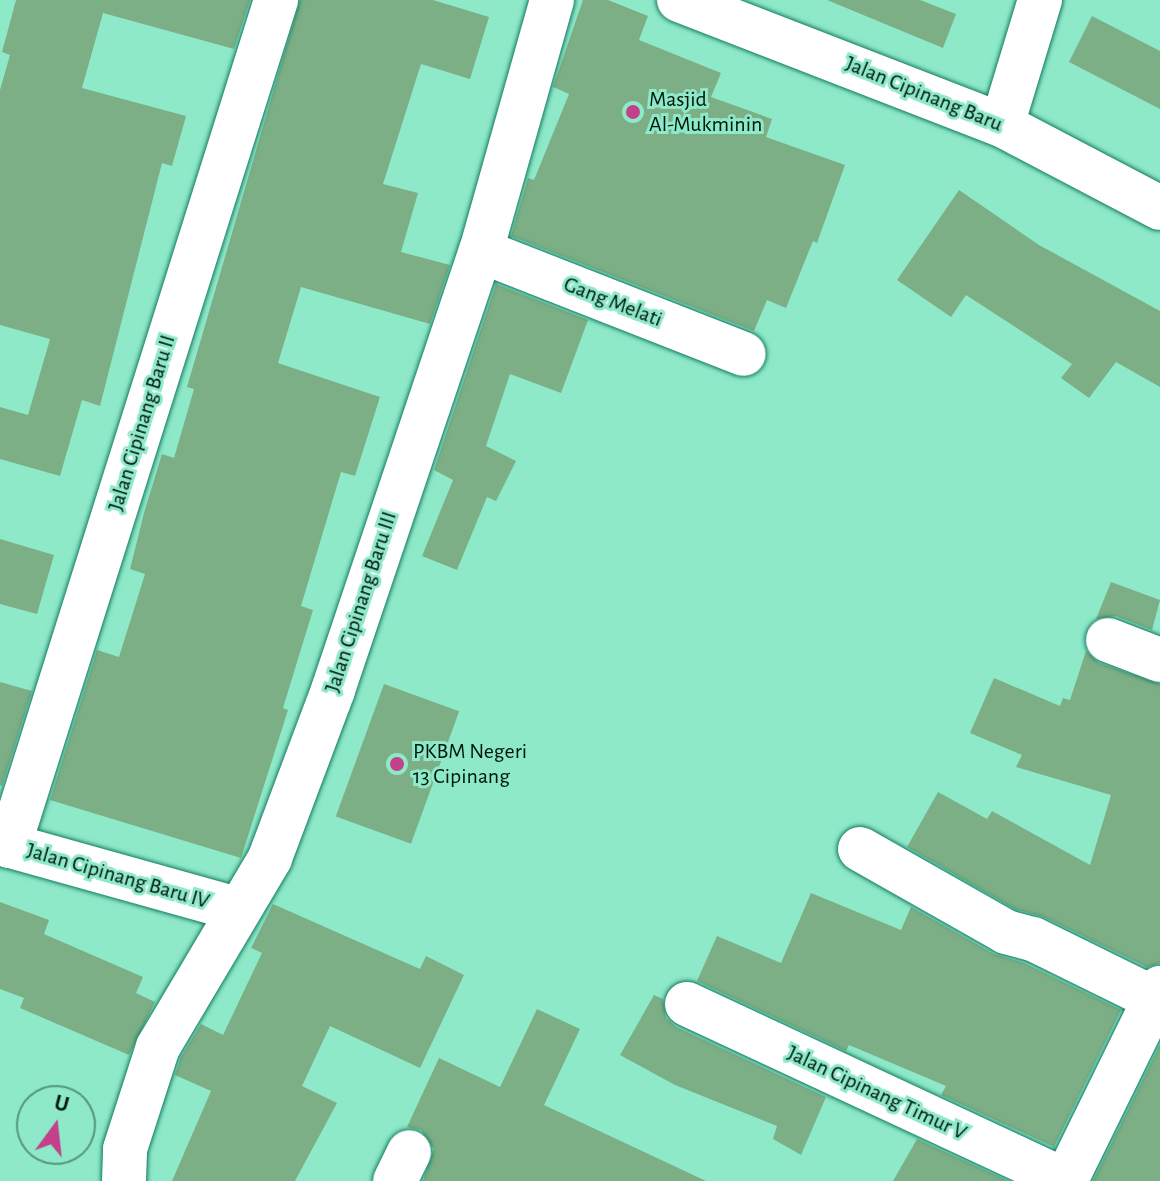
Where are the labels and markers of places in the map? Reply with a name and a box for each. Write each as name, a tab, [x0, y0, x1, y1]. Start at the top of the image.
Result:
place label: Masjid Al-Mukminin	[649, 86, 762, 138]
marker: Masjid Al-Mukminin	[624, 103, 642, 121]
place label: PKBM Negeri 13 Cipinang	[413, 738, 527, 790]
marker: PKBM Negeri 13 Cipinang	[388, 755, 406, 773]

